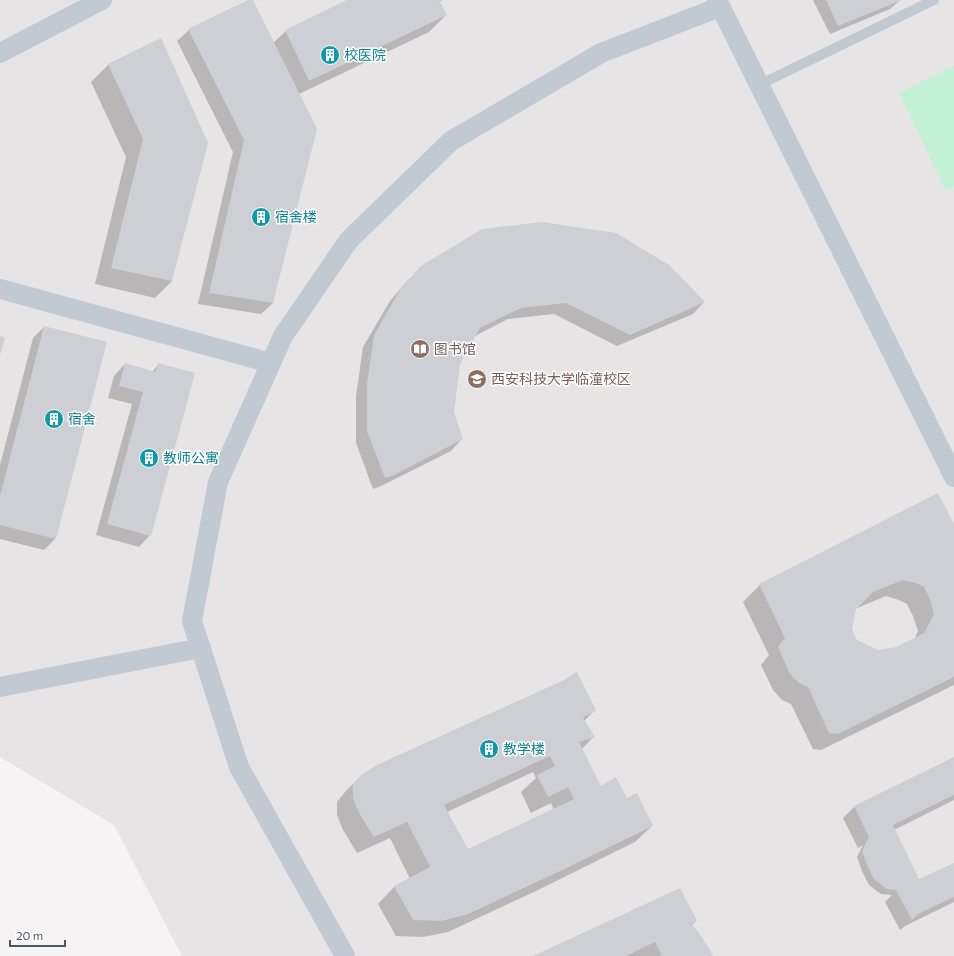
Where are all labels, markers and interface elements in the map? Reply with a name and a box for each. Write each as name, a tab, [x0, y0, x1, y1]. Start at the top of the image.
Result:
building icon: 校医院	[319, 44, 341, 66]
place label: 校医院	[344, 46, 386, 63]
building icon: 宿舍楼	[250, 206, 272, 228]
place label: 宿舍楼	[275, 208, 317, 225]
library icon: 图书馆	[409, 338, 431, 360]
place label: 图书馆	[434, 340, 476, 357]
school or university icon: 西安科技大学临潼校区	[466, 368, 488, 390]
place label: 西安科技大学临潼校区	[491, 370, 631, 387]
building icon: 宿舍	[43, 408, 65, 430]
place label: 宿舍	[68, 410, 96, 427]
building icon: 教师公寓	[138, 447, 160, 469]
place label: 教师公寓	[163, 449, 219, 466]
building icon: 教学楼	[478, 738, 500, 760]
place label: 教学楼	[503, 740, 545, 757]
scale bar	[10, 922, 65, 948]
text: 20 m	[16, 928, 43, 942]

